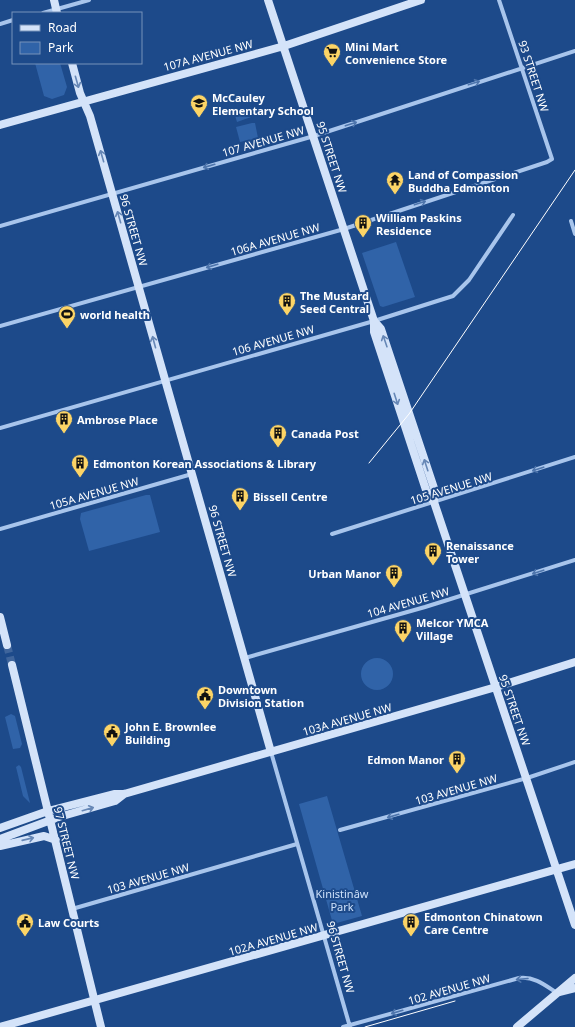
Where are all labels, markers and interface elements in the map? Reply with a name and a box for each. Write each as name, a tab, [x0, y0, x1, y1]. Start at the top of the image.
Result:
legend	[12, 12, 142, 64]
text: Road	[48, 19, 77, 36]
street label: 107A AVENUE NW	[162, 36, 255, 74]
street label: 93 STREET NW	[515, 38, 553, 114]
text: Park	[48, 39, 74, 56]
place label: Mini Mart Convenience Store	[345, 39, 448, 67]
supermarket icon: Mini Mart Convenience Store	[322, 42, 342, 67]
one-way arrow	[74, 76, 81, 89]
one-way arrow	[467, 79, 480, 86]
place label: McCauley Elementary School	[212, 90, 314, 118]
school or university icon: McCauley Elementary School	[189, 93, 209, 118]
street label: 95 STREET NW	[313, 119, 351, 195]
one-way arrow	[344, 120, 357, 127]
street label: 107 AVENUE NW	[220, 122, 307, 160]
one-way arrow	[98, 150, 105, 163]
one-way arrow	[202, 163, 215, 170]
place label: Land of Compassion Buddha Edmonton	[408, 167, 518, 195]
temple icon: Land of Compassion Buddha Edmonton	[385, 170, 405, 195]
street label: 96 STREET NW	[117, 192, 152, 268]
one-way arrow	[414, 199, 427, 206]
place label: William Paskins Residence	[376, 210, 462, 238]
one-way arrow	[115, 211, 122, 224]
building icon: William Paskins Residence	[353, 213, 373, 238]
street label: 106A AVENUE NW	[229, 219, 322, 259]
one-way arrow	[205, 263, 218, 270]
place label: The Mustard Seed Central	[300, 288, 369, 316]
building icon: The Mustard Seed Central	[277, 291, 297, 316]
sports icon: world health	[57, 304, 77, 329]
place label: world health	[80, 307, 150, 322]
street label: 106 AVENUE NW	[230, 321, 317, 359]
one-way arrow	[381, 335, 388, 348]
one-way arrow	[150, 336, 157, 349]
one-way arrow	[392, 392, 400, 404]
building icon: Ambrose Place	[54, 409, 74, 434]
place label: Ambrose Place	[77, 412, 158, 427]
building icon: Canada Post	[268, 423, 288, 448]
place label: Canada Post	[291, 426, 359, 441]
building icon: Edmonton Korean Associations & Library	[70, 453, 90, 478]
place label: Edmonton Korean Associations & Library	[93, 456, 317, 471]
one-way arrow	[422, 458, 429, 471]
one-way arrow	[532, 466, 544, 474]
street label: 105 AVENUE NW	[408, 468, 495, 508]
street label: 105A AVENUE NW	[48, 473, 141, 513]
building icon: Bissell Centre	[230, 486, 250, 511]
place label: Bissell Centre	[253, 489, 328, 504]
street label: 96 STREET NW	[206, 503, 241, 579]
place label: Renaissance Tower	[446, 538, 514, 566]
building icon: Renaissance Tower	[423, 541, 443, 566]
building icon: Urban Manor	[384, 563, 404, 588]
place label: Urban Manor	[308, 566, 381, 581]
one-way arrow	[532, 569, 545, 576]
street label: 104 AVENUE NW	[365, 583, 452, 621]
place label: Melcor YMCA Village	[416, 615, 489, 643]
building icon: Melcor YMCA Village	[393, 618, 413, 643]
street label: 95 STREET NW	[496, 672, 534, 748]
place label: Downtown Division Station	[218, 682, 304, 710]
public building icon: Downtown Division Station	[195, 685, 215, 710]
street label: 103A AVENUE NW	[301, 699, 394, 739]
place label: John E. Brownlee Building	[124, 719, 217, 747]
public building icon: John E. Brownlee Building	[102, 722, 122, 747]
building icon: Edmon Manor	[447, 749, 467, 774]
place label: Edmon Manor	[367, 752, 444, 767]
street label: 103 AVENUE NW	[413, 770, 500, 808]
street label: 97 STREET NW	[51, 805, 83, 882]
one-way arrow	[81, 805, 94, 812]
one-way arrow	[386, 812, 399, 820]
one-way arrow	[21, 835, 34, 843]
street label: 103 AVENUE NW	[105, 859, 192, 897]
park label: Kinistinâw Park	[316, 886, 369, 914]
place label: Edmonton Chinatown Care Centre	[424, 909, 543, 937]
public building icon: Law Courts	[15, 912, 35, 937]
building icon: Edmonton Chinatown Care Centre	[401, 912, 421, 937]
place label: Law Courts	[38, 915, 100, 930]
street label: 102A AVENUE NW	[227, 919, 320, 959]
street label: 96 STREET NW	[324, 919, 359, 995]
street label: 102 AVENUE NW	[406, 970, 493, 1008]
one-way arrow	[516, 975, 529, 982]
one-way arrow	[391, 1009, 404, 1017]

